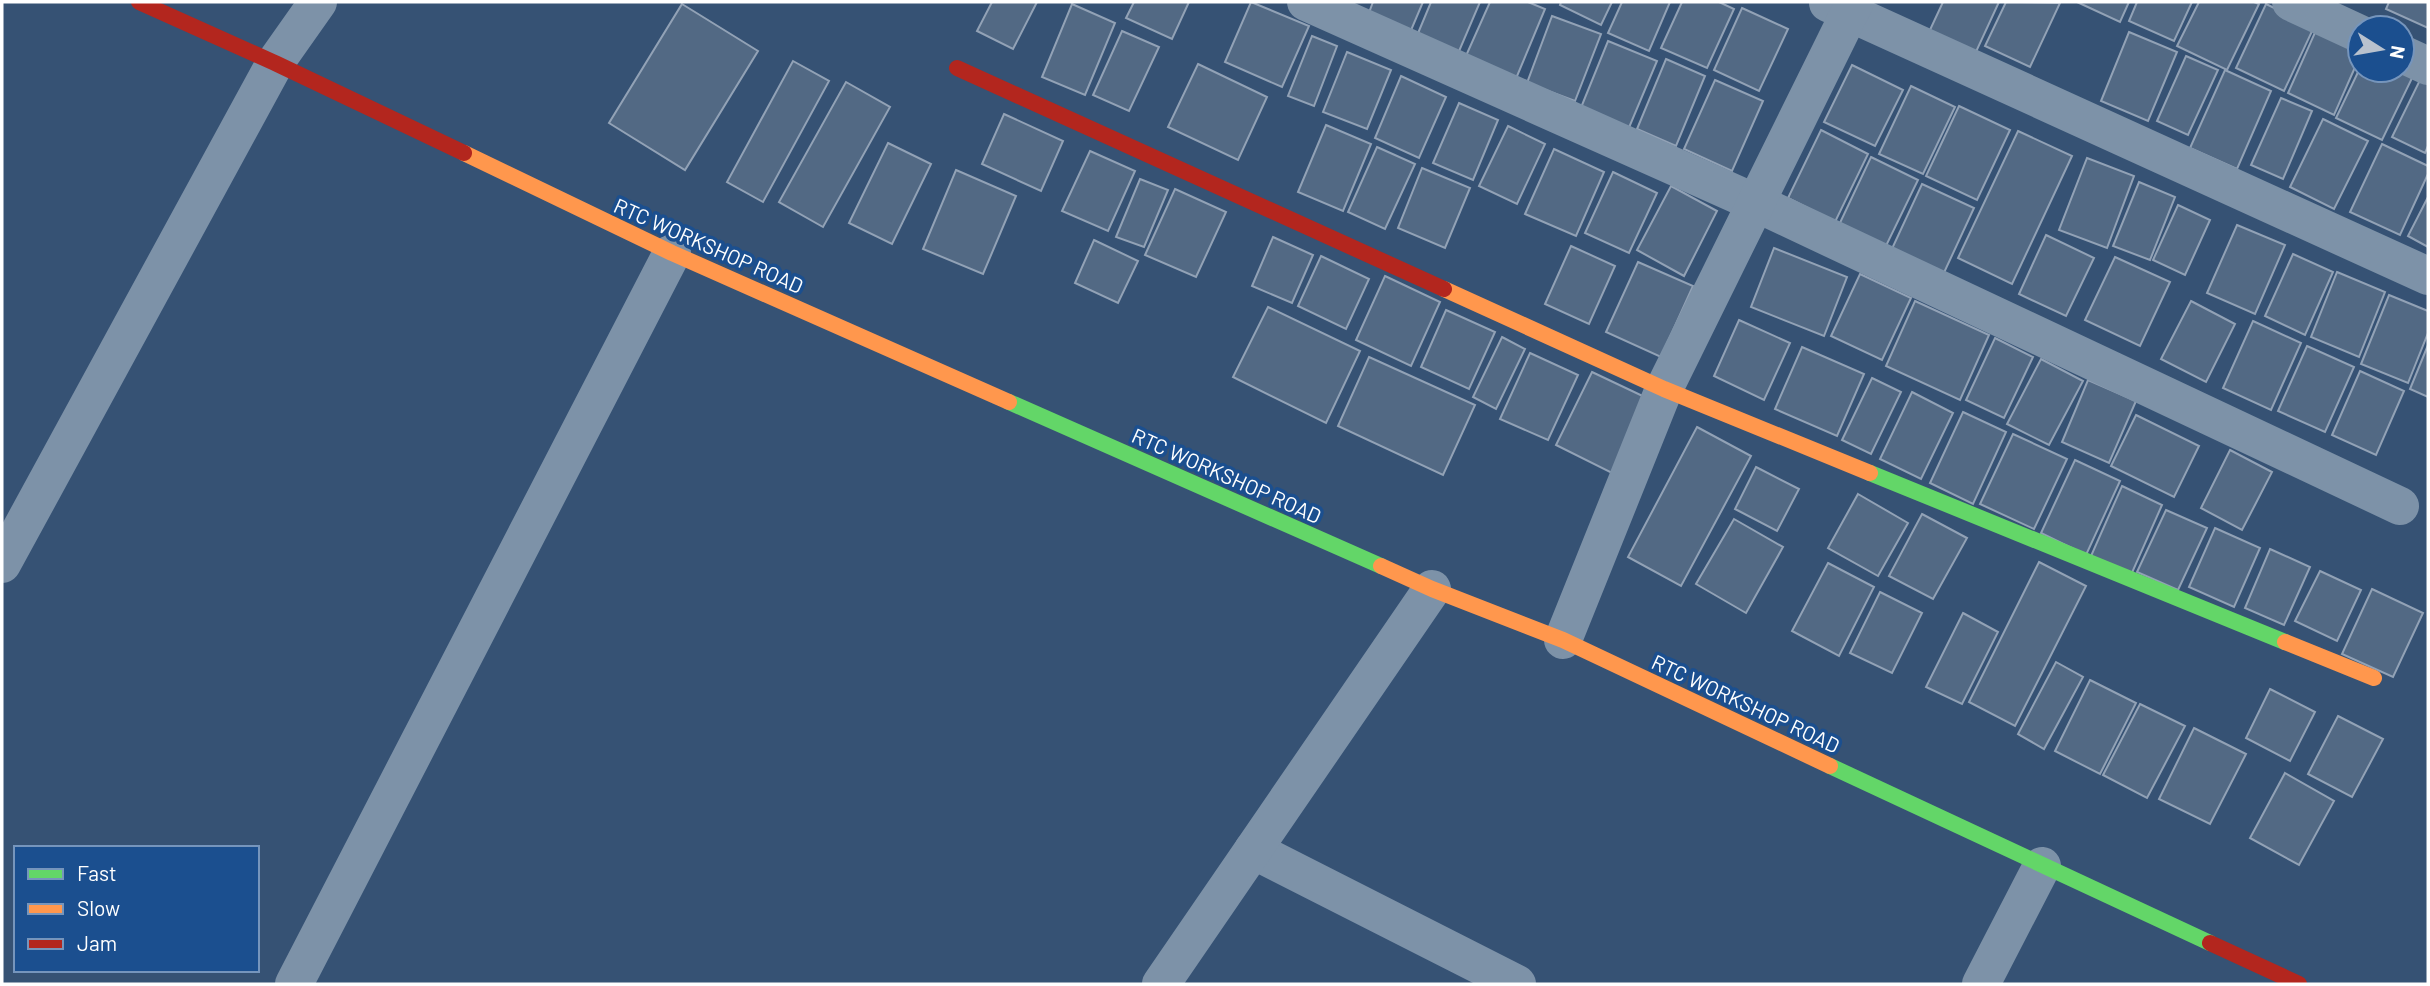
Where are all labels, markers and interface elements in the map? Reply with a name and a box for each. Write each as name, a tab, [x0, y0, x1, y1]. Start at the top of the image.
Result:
north arrow	[2346, 14, 2416, 84]
text: N	[2386, 44, 2411, 61]
street label: RTC WORKSHOP ROAD	[610, 192, 808, 298]
street label: RTC WORKSHOP ROAD	[1128, 422, 1326, 528]
street label: RTC WORKSHOP ROAD	[1648, 648, 1844, 758]
legend	[14, 846, 259, 972]
text: Fast	[77, 860, 117, 885]
text: Slow	[77, 895, 120, 920]
text: Jam	[77, 930, 117, 955]

